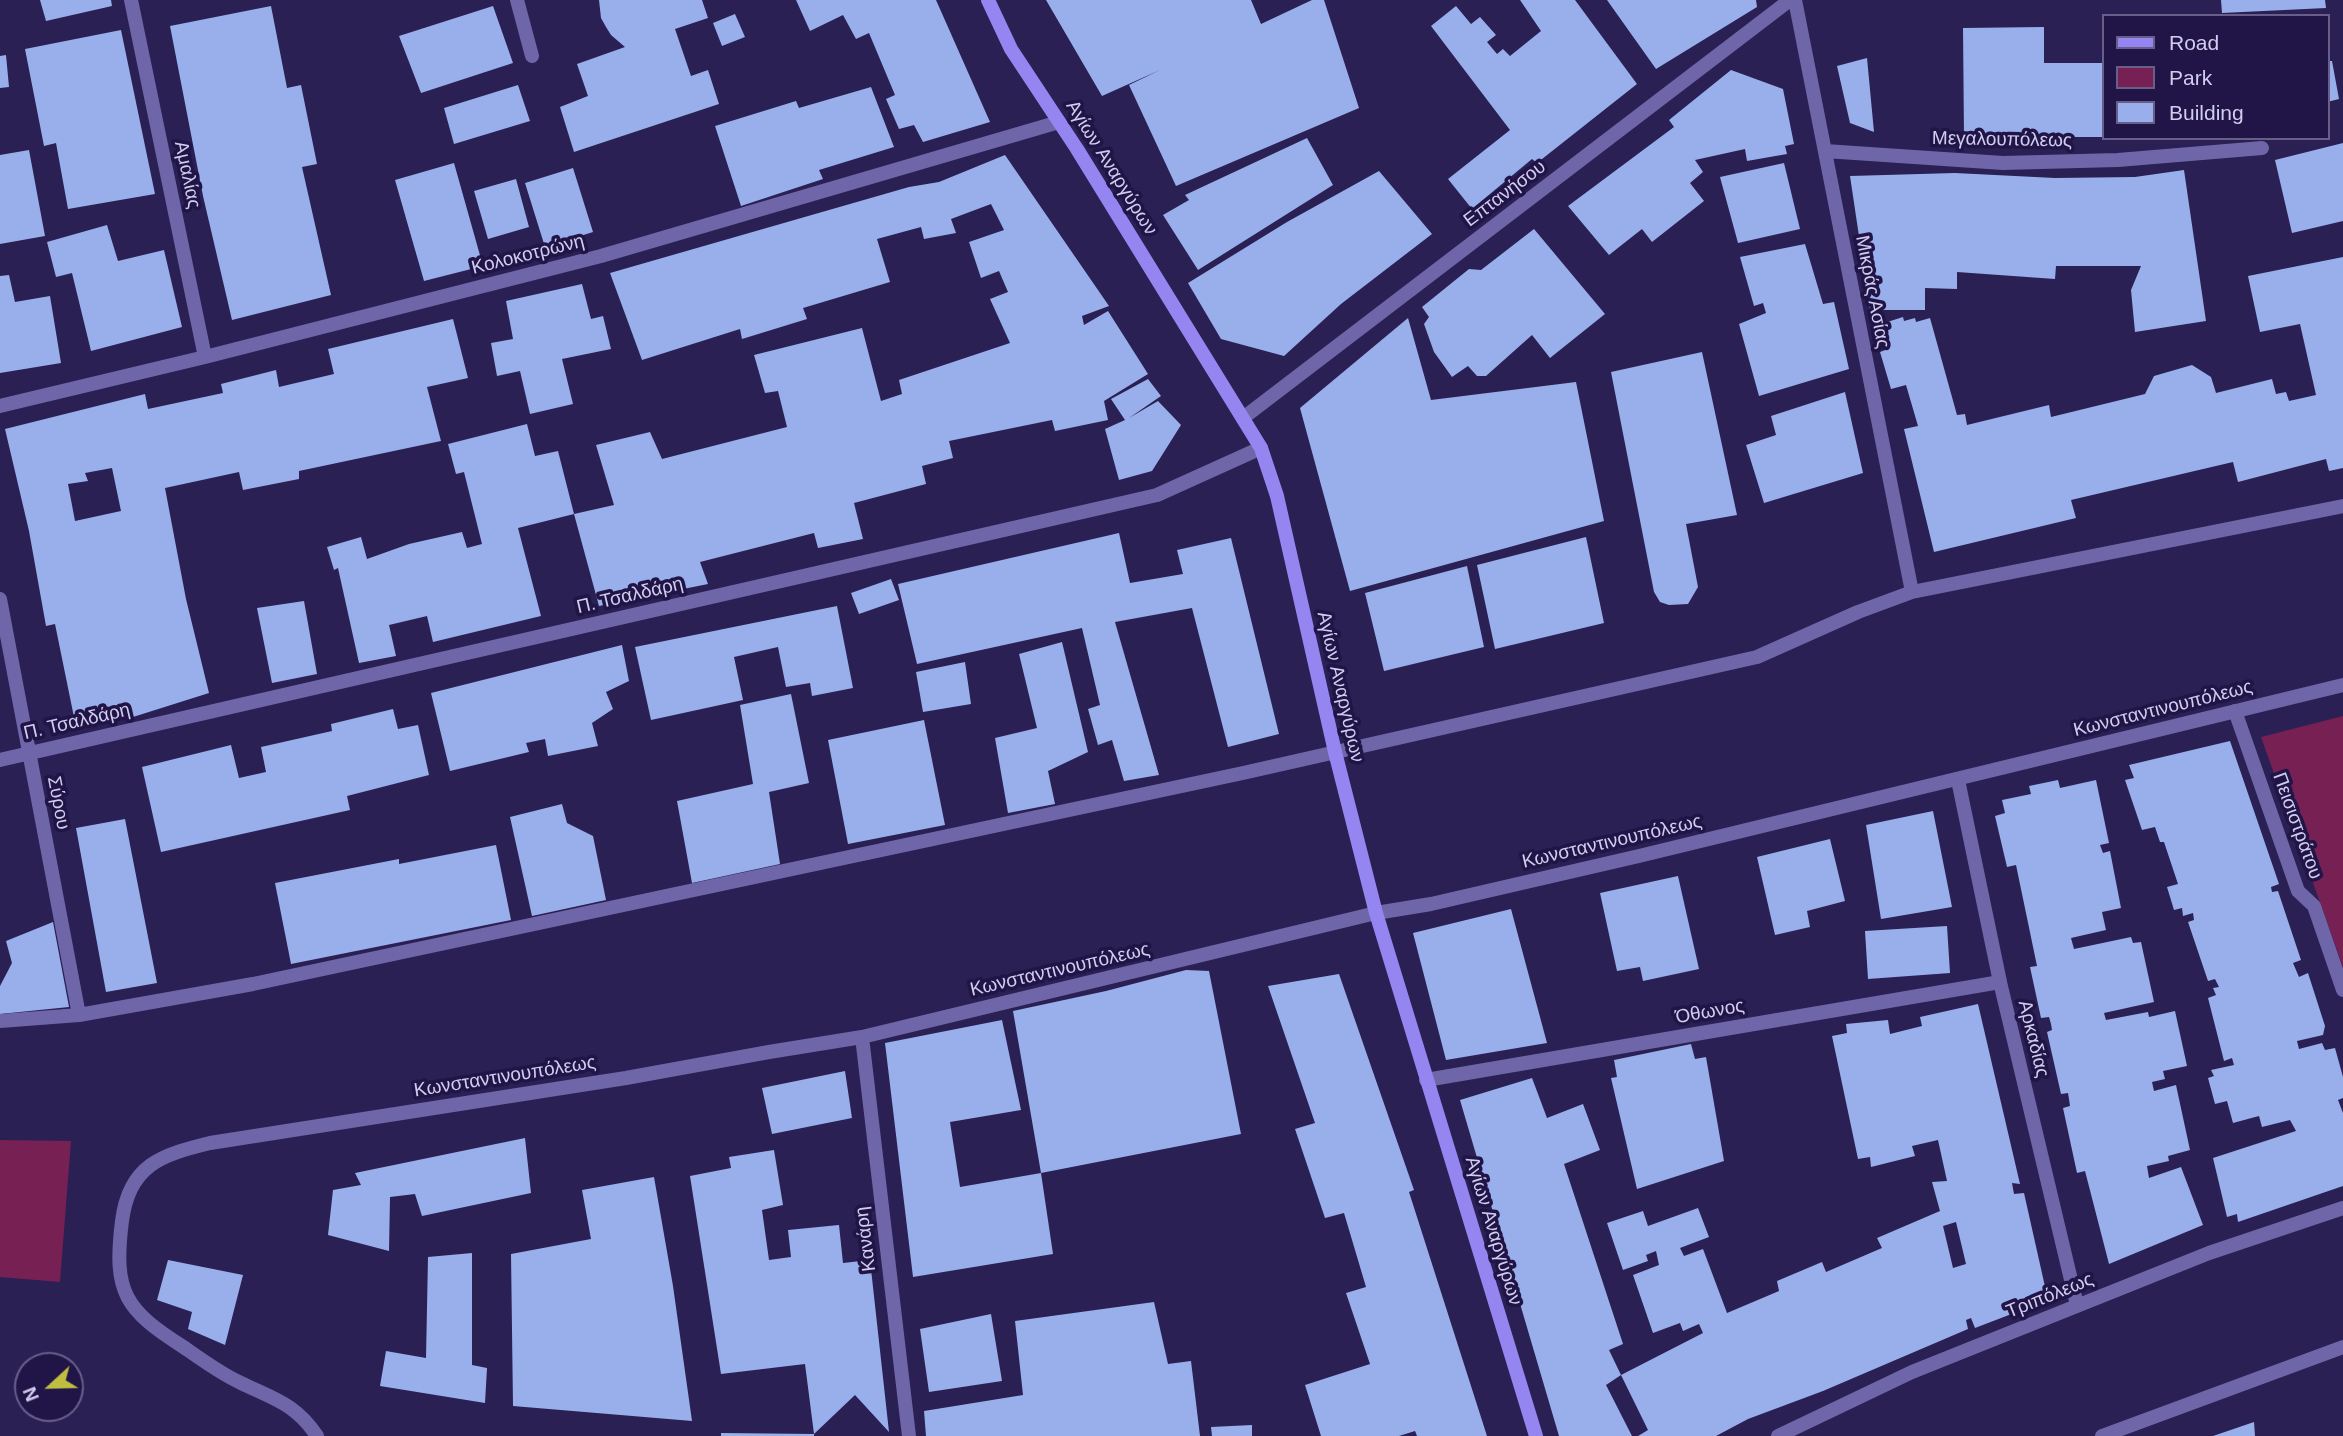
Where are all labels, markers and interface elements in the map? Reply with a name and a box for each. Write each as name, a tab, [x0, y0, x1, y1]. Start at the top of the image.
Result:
legend	[2102, 14, 2329, 140]
text: Road	[2169, 31, 2219, 54]
text: Park	[2169, 66, 2212, 89]
street label: Αγίων Αναργύρων	[1060, 97, 1162, 239]
text: Building	[2169, 101, 2244, 124]
street label: Μεγαλουπόλεως	[1932, 127, 2072, 153]
street label: Αμαλίας	[169, 139, 205, 211]
street label: Επτανήσου	[1460, 156, 1550, 232]
street label: Κολοκοτρώνη	[469, 230, 587, 280]
street label: Μικράς Ασίας	[1850, 234, 1894, 350]
street label: Π. Τσαλδάρη	[574, 573, 686, 619]
street label: Αγίων Αναργύρων	[1312, 609, 1368, 765]
street label: Κωνσταντινουπόλεως	[2071, 676, 2255, 742]
street label: Π. Τσαλδάρη	[21, 699, 133, 745]
street label: Πεισιστράτου	[2267, 770, 2327, 882]
street label: Σύρου	[42, 774, 74, 832]
street label: Κωνσταντινουπόλεως	[1520, 810, 1704, 874]
street label: Κωνσταντινουπόλεως	[968, 938, 1152, 1002]
street label: Όθωνος	[1674, 995, 1746, 1029]
street label: Αρκαδίας	[2012, 998, 2054, 1080]
street label: Κωνσταντινουπόλεως	[413, 1051, 597, 1103]
street label: Αγίων Αναργύρων	[1460, 1154, 1526, 1308]
street label: Κανάρη	[851, 1205, 881, 1273]
street label: Τριπόλεως	[2003, 1268, 2097, 1324]
north arrow	[14, 1352, 84, 1422]
text: N	[19, 1384, 43, 1405]

